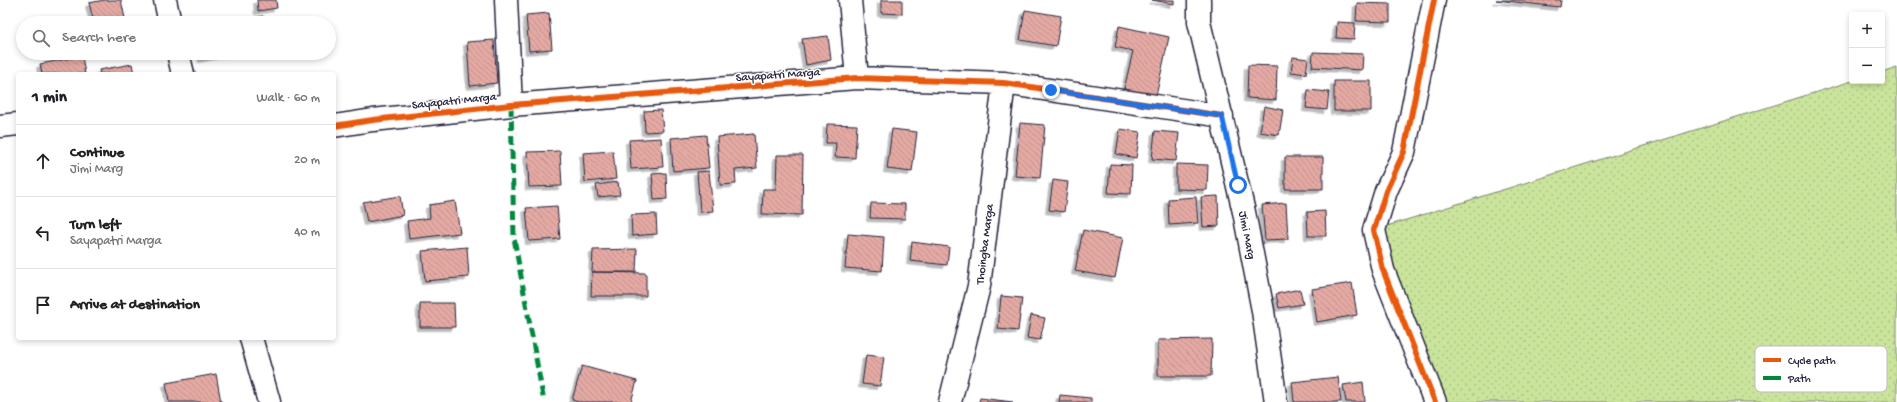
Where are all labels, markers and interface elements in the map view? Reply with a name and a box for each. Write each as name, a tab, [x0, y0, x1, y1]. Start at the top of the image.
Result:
map controls	[1849, 12, 1885, 84]
button: +	[1849, 12, 1885, 48]
search box	[16, 16, 336, 60]
icon: search	[30, 27, 52, 49]
text: Search here	[62, 29, 136, 47]
button: −	[1849, 48, 1885, 84]
street label: Sayapatri Marga	[735, 66, 821, 86]
route end	[1042, 81, 1060, 99]
text: 1 min	[32, 88, 67, 108]
text: Walk · 60 m	[257, 91, 320, 106]
street label: Sayapatri Marga	[411, 91, 497, 113]
text: Continue	[70, 144, 124, 162]
icon: ahead	[32, 150, 54, 172]
text: 20 m	[294, 153, 320, 168]
text: Jimi Marg	[70, 162, 123, 177]
route start	[1229, 176, 1247, 194]
street label: Thoingba Marga	[974, 203, 998, 286]
street label: Jimi Marg	[1234, 210, 1258, 261]
text: Turn left	[70, 216, 121, 234]
icon: left	[32, 222, 54, 244]
text: 40 m	[294, 225, 320, 240]
text: Sayapatri Marga	[70, 234, 162, 249]
icon: arrive	[32, 294, 54, 316]
text: Arrive at destination	[70, 296, 200, 314]
legend	[1755, 346, 1887, 392]
text: Cycle path	[1788, 356, 1836, 368]
text: Path	[1787, 374, 1811, 386]

